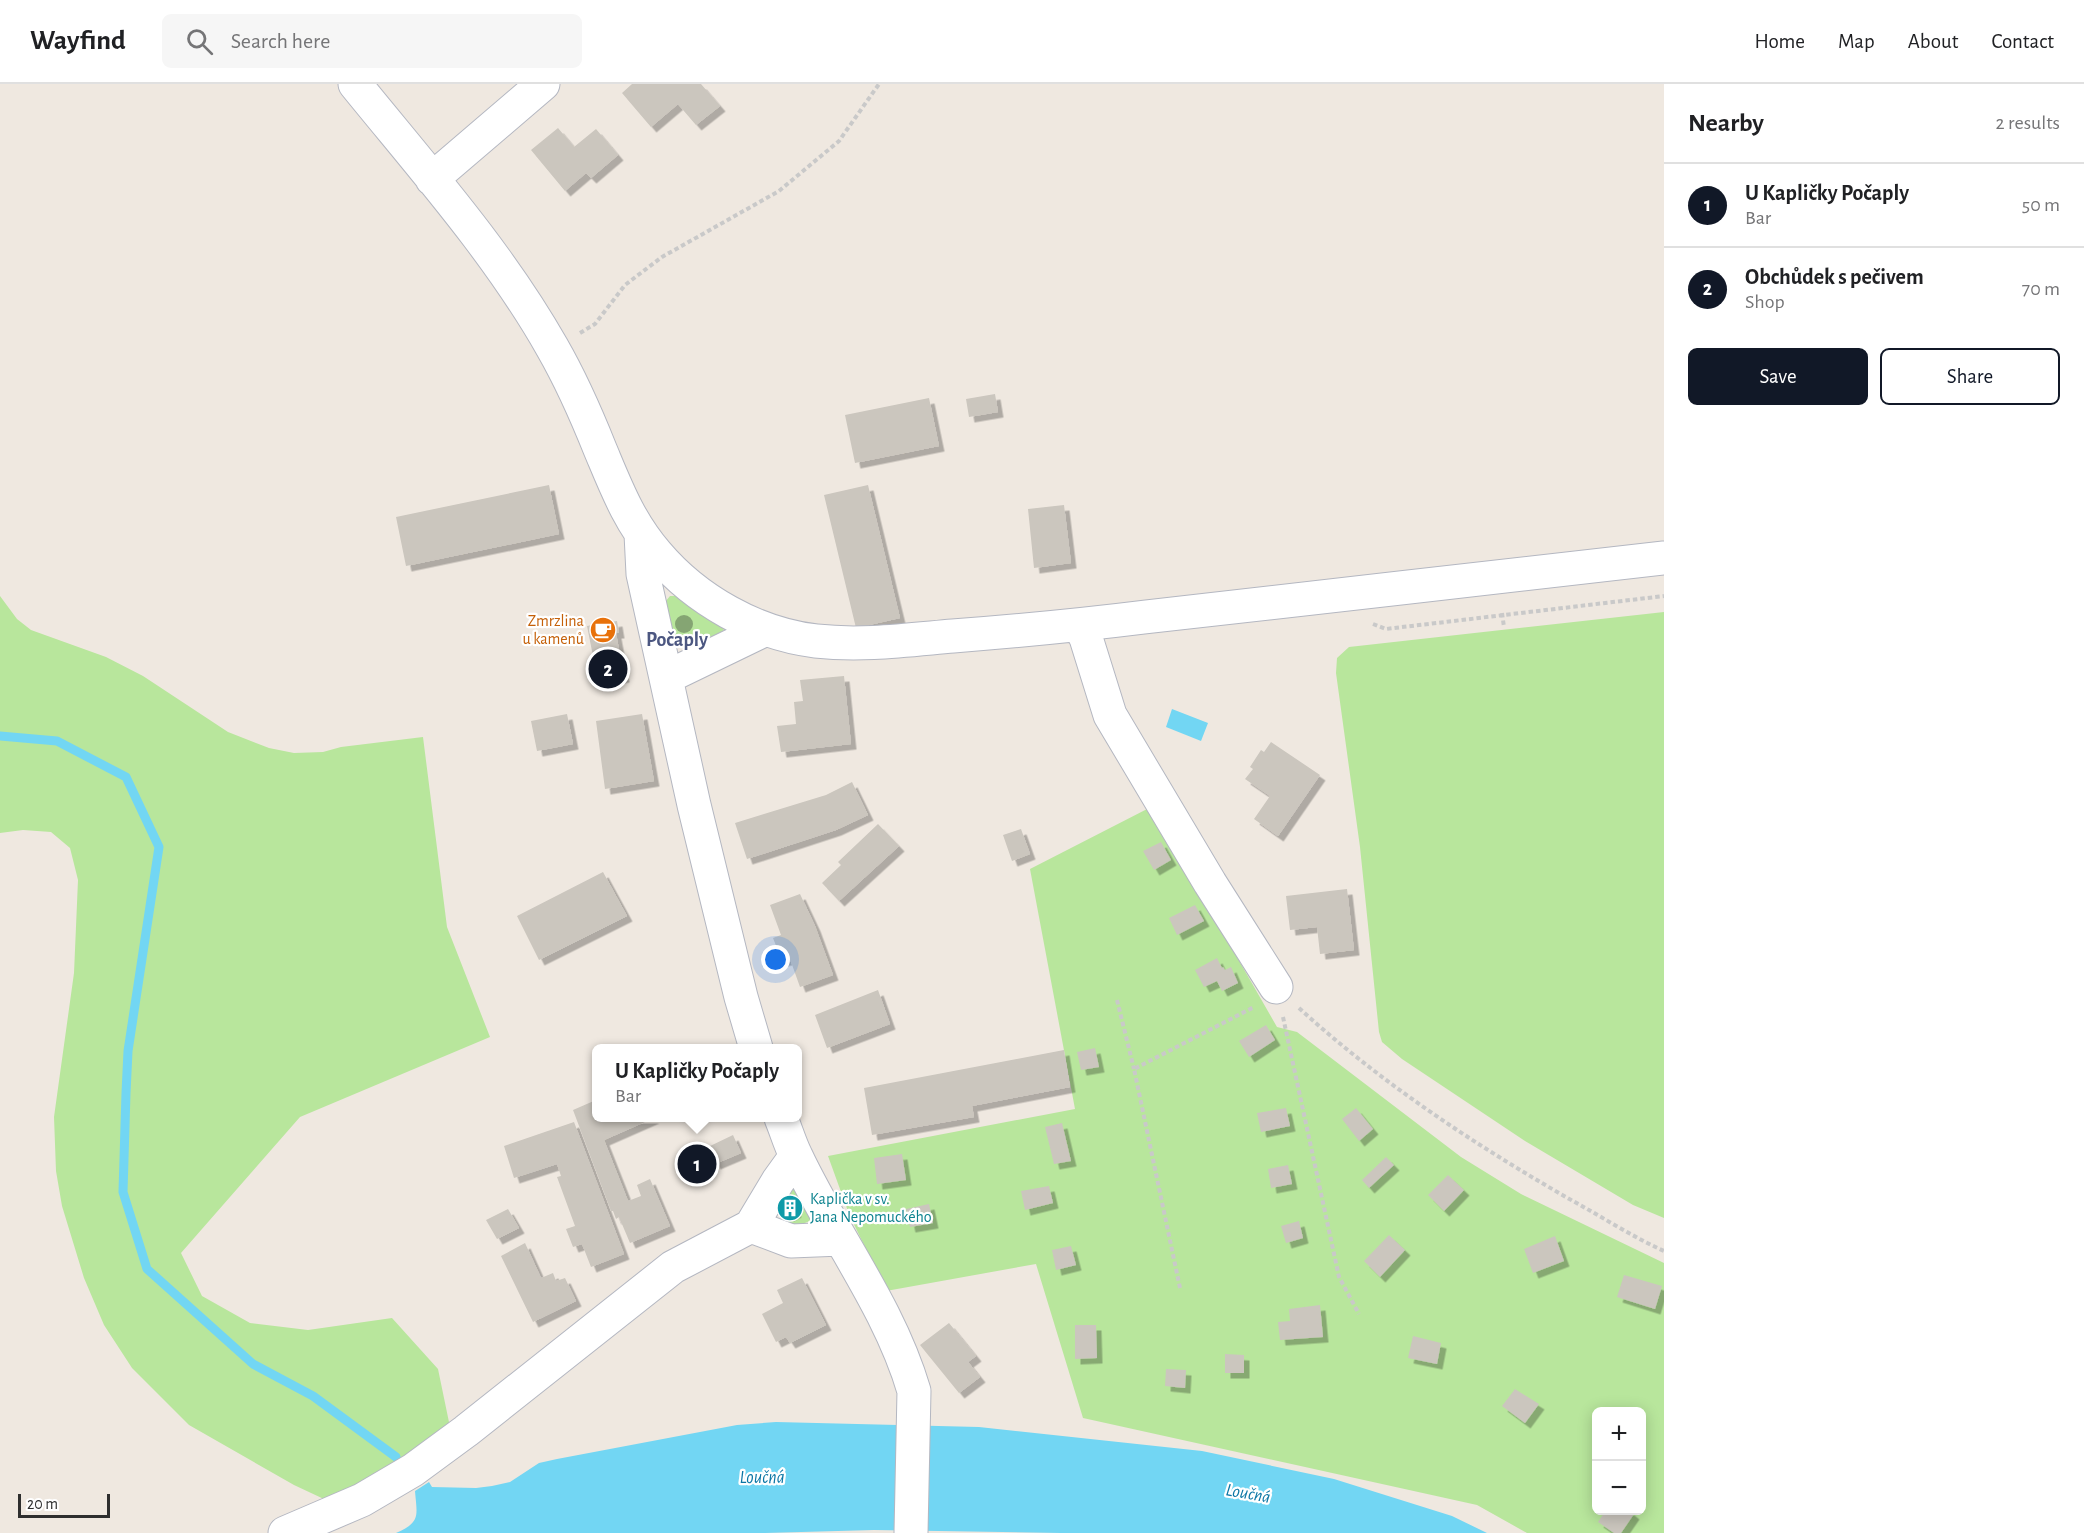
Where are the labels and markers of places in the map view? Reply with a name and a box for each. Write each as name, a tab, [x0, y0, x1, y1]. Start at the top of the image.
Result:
place label: Zmrzlina u kamenů	[522, 613, 584, 647]
cafe icon: Zmrzlina u kamenů	[588, 615, 618, 645]
pin: 2	[588, 646, 628, 692]
pin: 1	[678, 1142, 716, 1186]
place label: Kaplička v sv. Jana Nepomuckého	[810, 1191, 932, 1225]
building icon: Kaplička v sv. Jana Nepomuckého	[775, 1193, 805, 1223]

